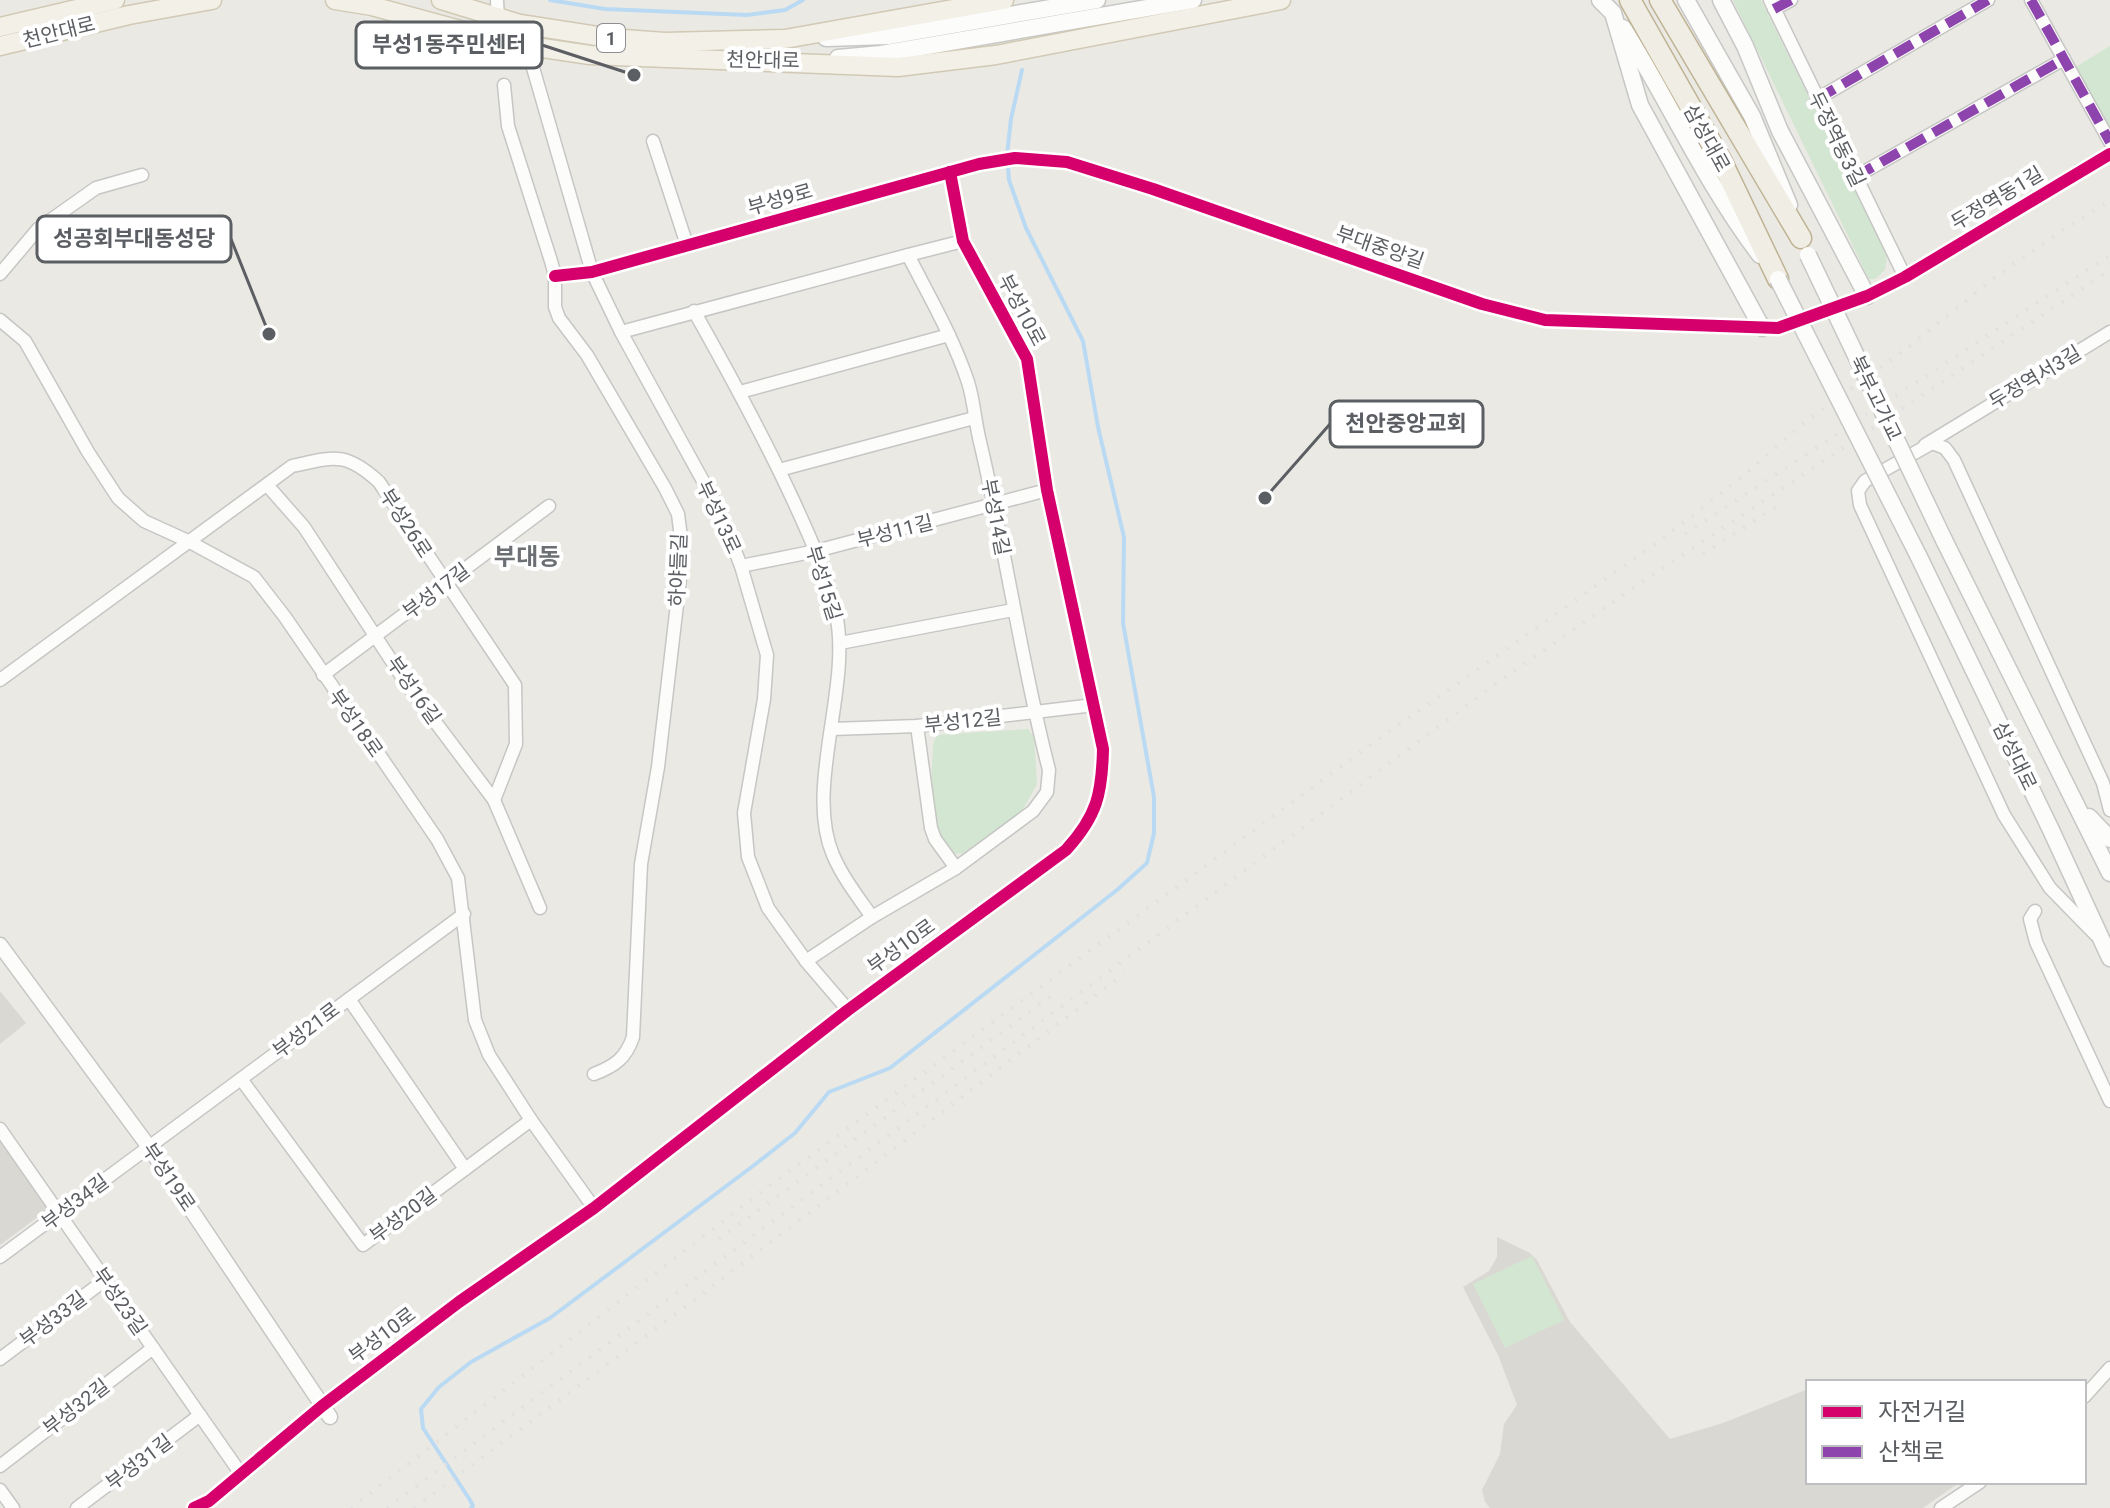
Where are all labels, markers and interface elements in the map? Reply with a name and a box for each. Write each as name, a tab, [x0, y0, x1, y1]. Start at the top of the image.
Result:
street label: 천안대로	[20, 11, 98, 53]
callout: 부성1동주민센터	[356, 22, 542, 68]
road number: 1	[597, 24, 625, 52]
text: 부성1동주민센터	[372, 32, 526, 57]
street label: 천안대로	[726, 47, 800, 73]
street label: 두정역동3길	[1804, 87, 1870, 191]
street label: 삼성대로	[1679, 100, 1735, 176]
street label: 두정역동1길	[1947, 161, 2047, 235]
street label: 부성9로	[745, 178, 815, 220]
callout: 성공회부대동성당	[37, 216, 231, 262]
street label: 부대중앙길	[1333, 221, 1427, 273]
text: 성공회부대동성당	[53, 226, 215, 251]
street label: 부성10로	[993, 270, 1051, 350]
street label: 두정역서3길	[1985, 340, 2085, 414]
street label: 북부고가교	[1845, 351, 1907, 445]
callout: 천안중앙교회	[1330, 401, 1483, 447]
text: 천안중앙교회	[1345, 411, 1467, 436]
street label: 부성13로	[692, 477, 746, 557]
street label: 부성14길	[977, 477, 1015, 557]
street label: 부성26로	[375, 484, 437, 562]
street label: 부성11길	[854, 510, 936, 552]
street label: 하야들길	[665, 533, 691, 607]
street label: 부성15길	[801, 542, 847, 624]
district label: 부대동	[494, 543, 560, 571]
street label: 부성17길	[398, 558, 474, 624]
street label: 부성16길	[382, 651, 446, 729]
street label: 부성18로	[324, 684, 388, 762]
street label: 부성12길	[923, 705, 1003, 737]
street label: 삼성대로	[1988, 718, 2042, 794]
street label: 부성10로	[863, 913, 939, 979]
street label: 부성21로	[268, 997, 344, 1063]
street label: 부성19로	[137, 1138, 201, 1216]
street label: 부성34길	[37, 1169, 113, 1235]
street label: 부성20길	[365, 1182, 441, 1248]
street label: 부성23길	[88, 1262, 152, 1340]
street label: 부성33길	[15, 1286, 91, 1352]
street label: 부성10로	[344, 1302, 420, 1368]
street label: 부성32길	[38, 1374, 114, 1440]
legend	[1806, 1380, 2086, 1484]
text: 자전거길	[1878, 1398, 1966, 1426]
street label: 부성31길	[101, 1429, 177, 1495]
text: 산책로	[1878, 1438, 1944, 1466]

